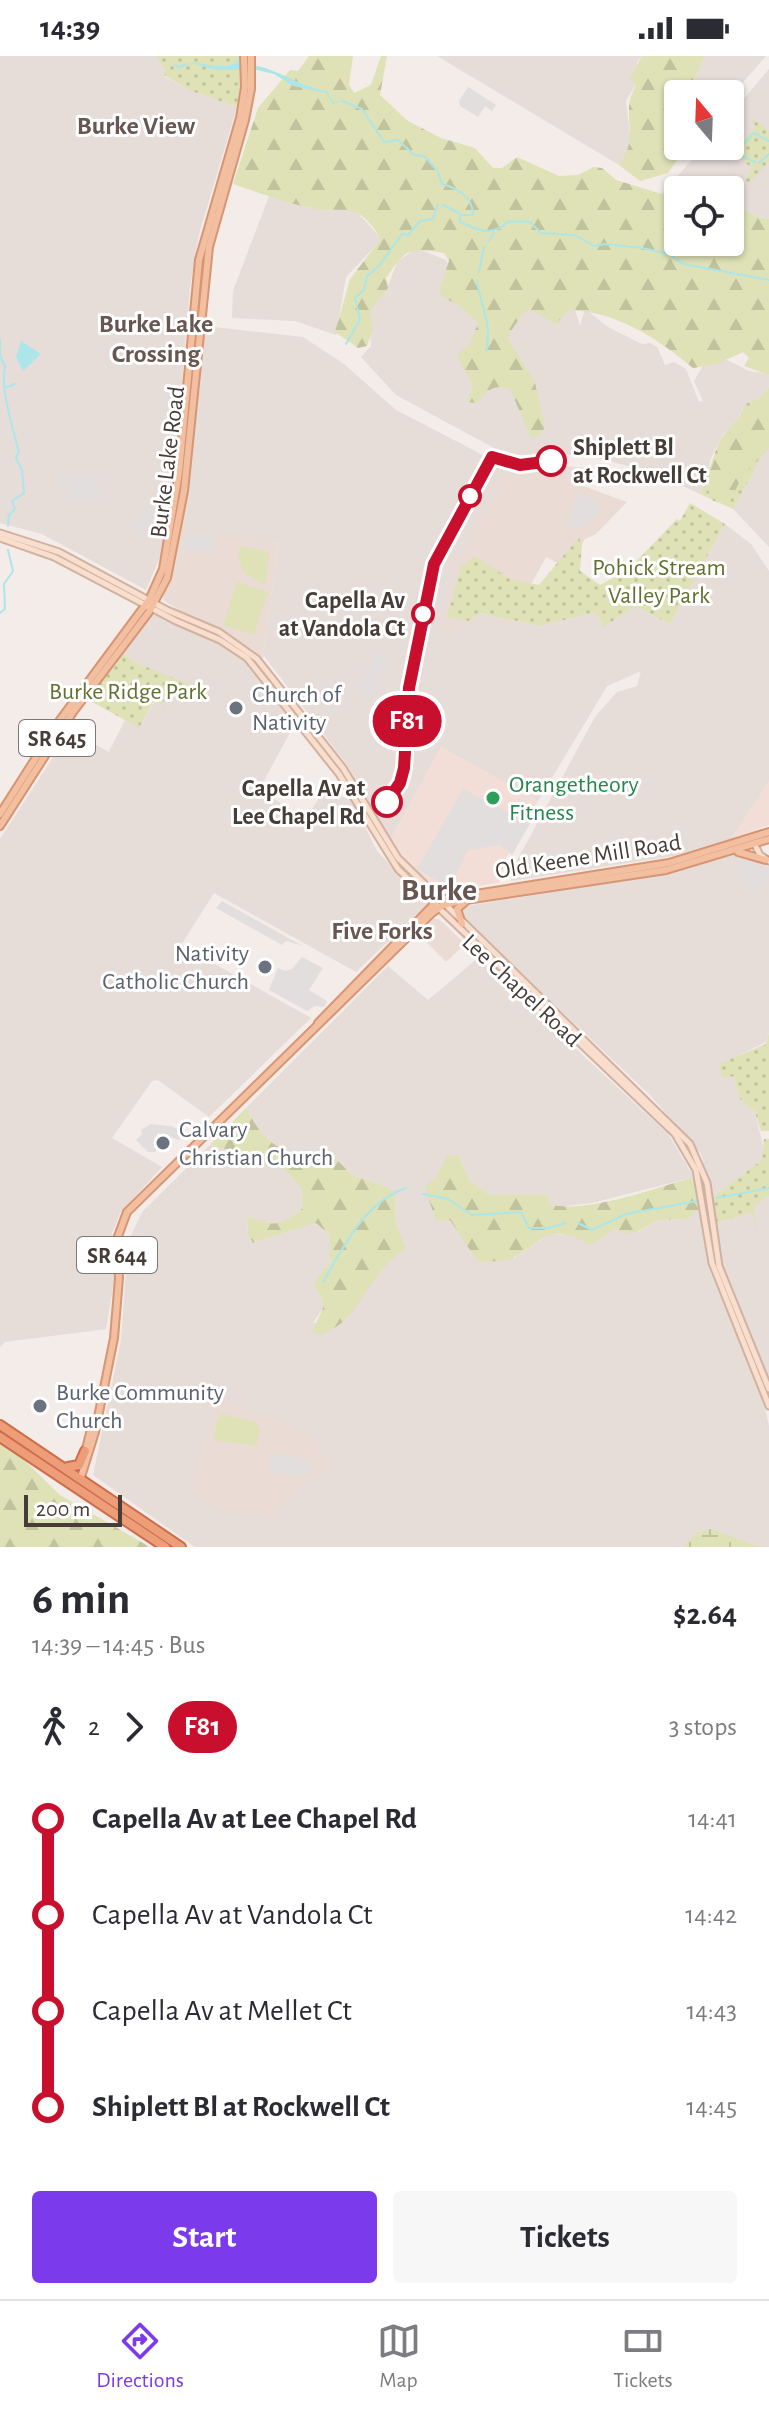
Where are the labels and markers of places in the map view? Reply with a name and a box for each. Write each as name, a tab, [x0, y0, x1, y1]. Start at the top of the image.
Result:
place label: Shiplett Bl at Rockwell Ct	[573, 436, 707, 488]
marker: Shiplett Bl at Rockwell Ct	[536, 446, 566, 476]
unlabelled marker	[459, 485, 481, 507]
place label: Capella Av at Vandola Ct	[279, 589, 405, 641]
marker: Capella Av at Vandola Ct	[412, 603, 434, 625]
place label: Church of Nativity	[252, 683, 343, 735]
marker: Church of Nativity	[227, 699, 245, 717]
place label: Orangetheory Fitness	[509, 773, 639, 825]
place label: Capella Av at Lee Chapel Rd	[232, 777, 365, 829]
marker: Capella Av at Lee Chapel Rd	[372, 787, 402, 817]
marker: Orangetheory Fitness	[484, 789, 502, 807]
place label: Nativity Catholic Church	[102, 942, 249, 994]
marker: Nativity Catholic Church	[256, 958, 274, 976]
place label: Calvary Christian Church	[179, 1118, 333, 1170]
marker: Calvary Christian Church	[154, 1134, 172, 1152]
place label: Burke Community Church	[56, 1381, 224, 1433]
marker: Burke Community Church	[31, 1397, 49, 1415]

